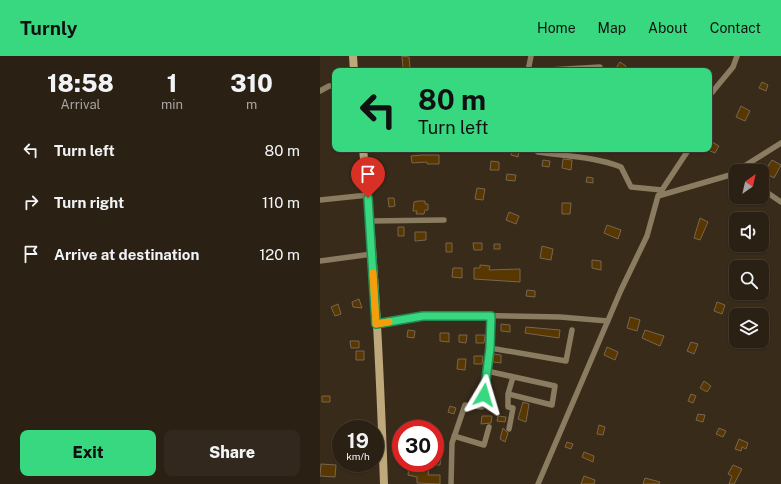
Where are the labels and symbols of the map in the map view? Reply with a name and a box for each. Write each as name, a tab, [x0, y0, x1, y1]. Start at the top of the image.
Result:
pin	[351, 157, 385, 198]
north arrow	[729, 164, 769, 204]
position arrow	[463, 374, 505, 416]
speed limit sign: 30	[392, 420, 444, 472]

